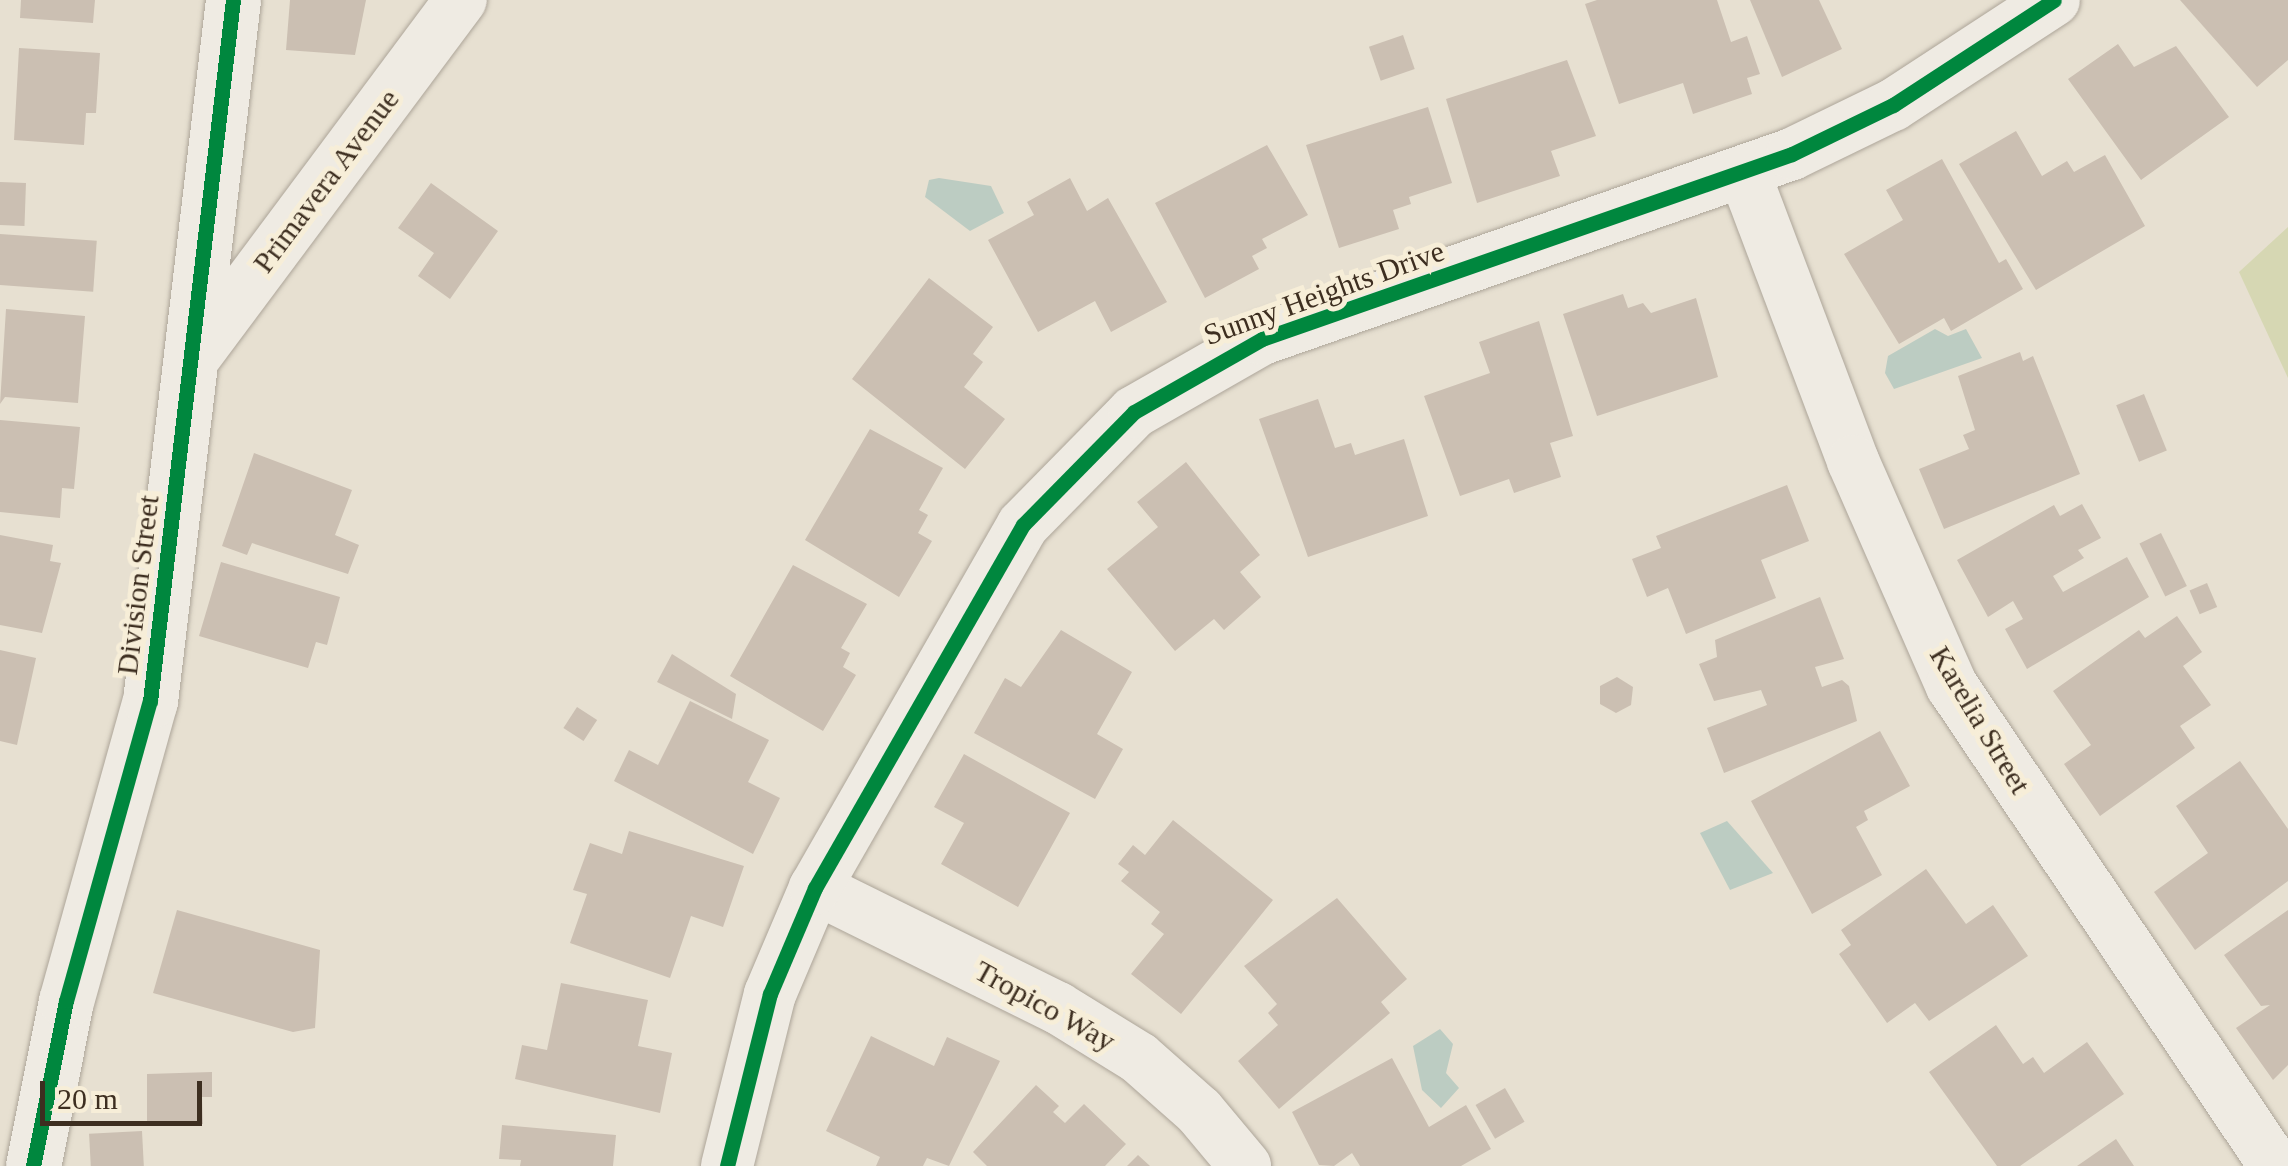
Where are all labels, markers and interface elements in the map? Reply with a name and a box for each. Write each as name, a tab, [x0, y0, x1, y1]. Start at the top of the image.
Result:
street label: Primavera Avenue	[245, 82, 407, 280]
street label: Sunny Heights Drive	[1199, 233, 1449, 353]
street label: Division Street	[109, 493, 167, 677]
street label: Karelia Street	[1922, 640, 2038, 800]
street label: Tropico Way	[968, 953, 1122, 1059]
scale bar	[45, 1061, 208, 1123]
text: 20 m	[57, 1082, 118, 1115]

